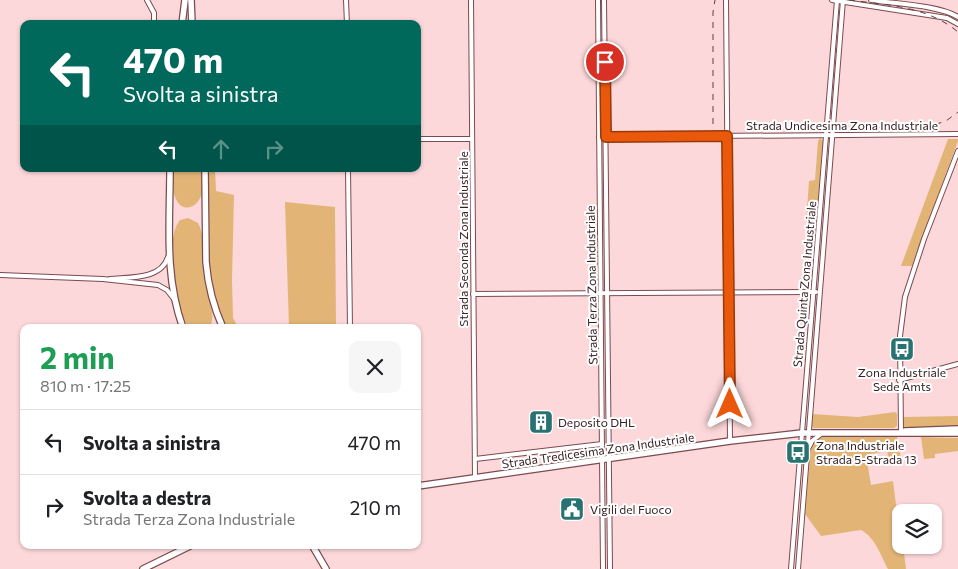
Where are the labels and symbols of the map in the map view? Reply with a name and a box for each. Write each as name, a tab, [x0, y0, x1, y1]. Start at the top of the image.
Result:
pin	[584, 41, 626, 83]
street label: Strada Undicesima Zona Industriale	[746, 118, 938, 132]
street label: Strada Seconda Zona Industriale	[456, 151, 470, 327]
street label: Strada Quinta Zona Industriale	[790, 200, 818, 368]
street label: Strada Terza Zona Industriale	[583, 205, 599, 365]
bus stop icon: Zona Industriale Sede Amts	[889, 336, 915, 362]
place label: Zona Industriale Sede Amts	[858, 365, 946, 393]
position arrow	[703, 377, 755, 429]
building icon: Deposito DHL	[528, 409, 554, 435]
place label: Deposito DHL	[558, 415, 635, 429]
street label: Strada Tredicesima Zona Industriale	[501, 430, 695, 470]
place label: Zona Industriale Strada 5-Strada 13	[816, 438, 917, 466]
bus stop icon: Zona Industriale Strada 5-Strada 13	[785, 439, 811, 465]
public building icon: Vigili del Fuoco	[559, 496, 585, 522]
place label: Vigili del Fuoco	[590, 502, 672, 516]

